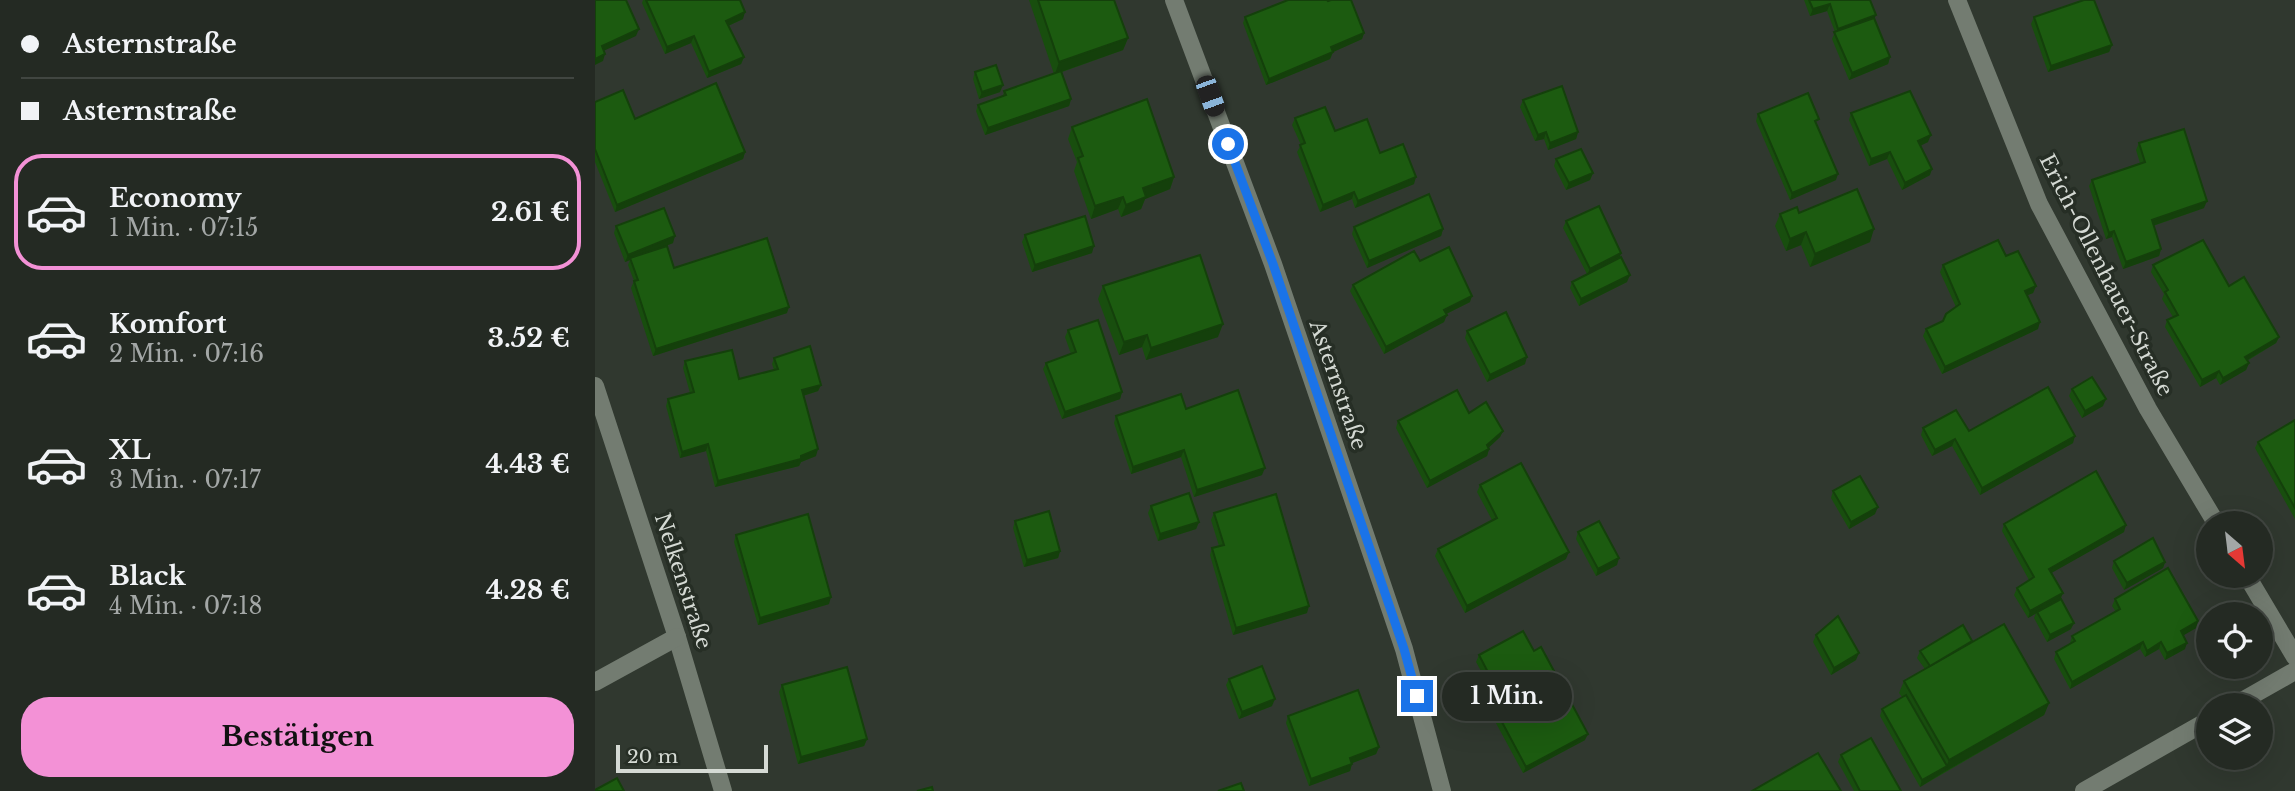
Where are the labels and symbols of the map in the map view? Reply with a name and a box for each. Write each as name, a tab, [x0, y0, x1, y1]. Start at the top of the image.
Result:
car	[1193, 73, 1228, 119]
route start	[1212, 128, 1244, 160]
street label: Erich-Ollenhauer-Straße	[2034, 150, 2178, 400]
street label: Asternstraße	[1303, 316, 1372, 453]
street label: Nelkenstraße	[649, 510, 717, 652]
north arrow	[2196, 511, 2273, 588]
callout: 1 Min.	[1441, 672, 1571, 720]
route end	[1401, 680, 1433, 712]
scale bar	[616, 742, 768, 774]

